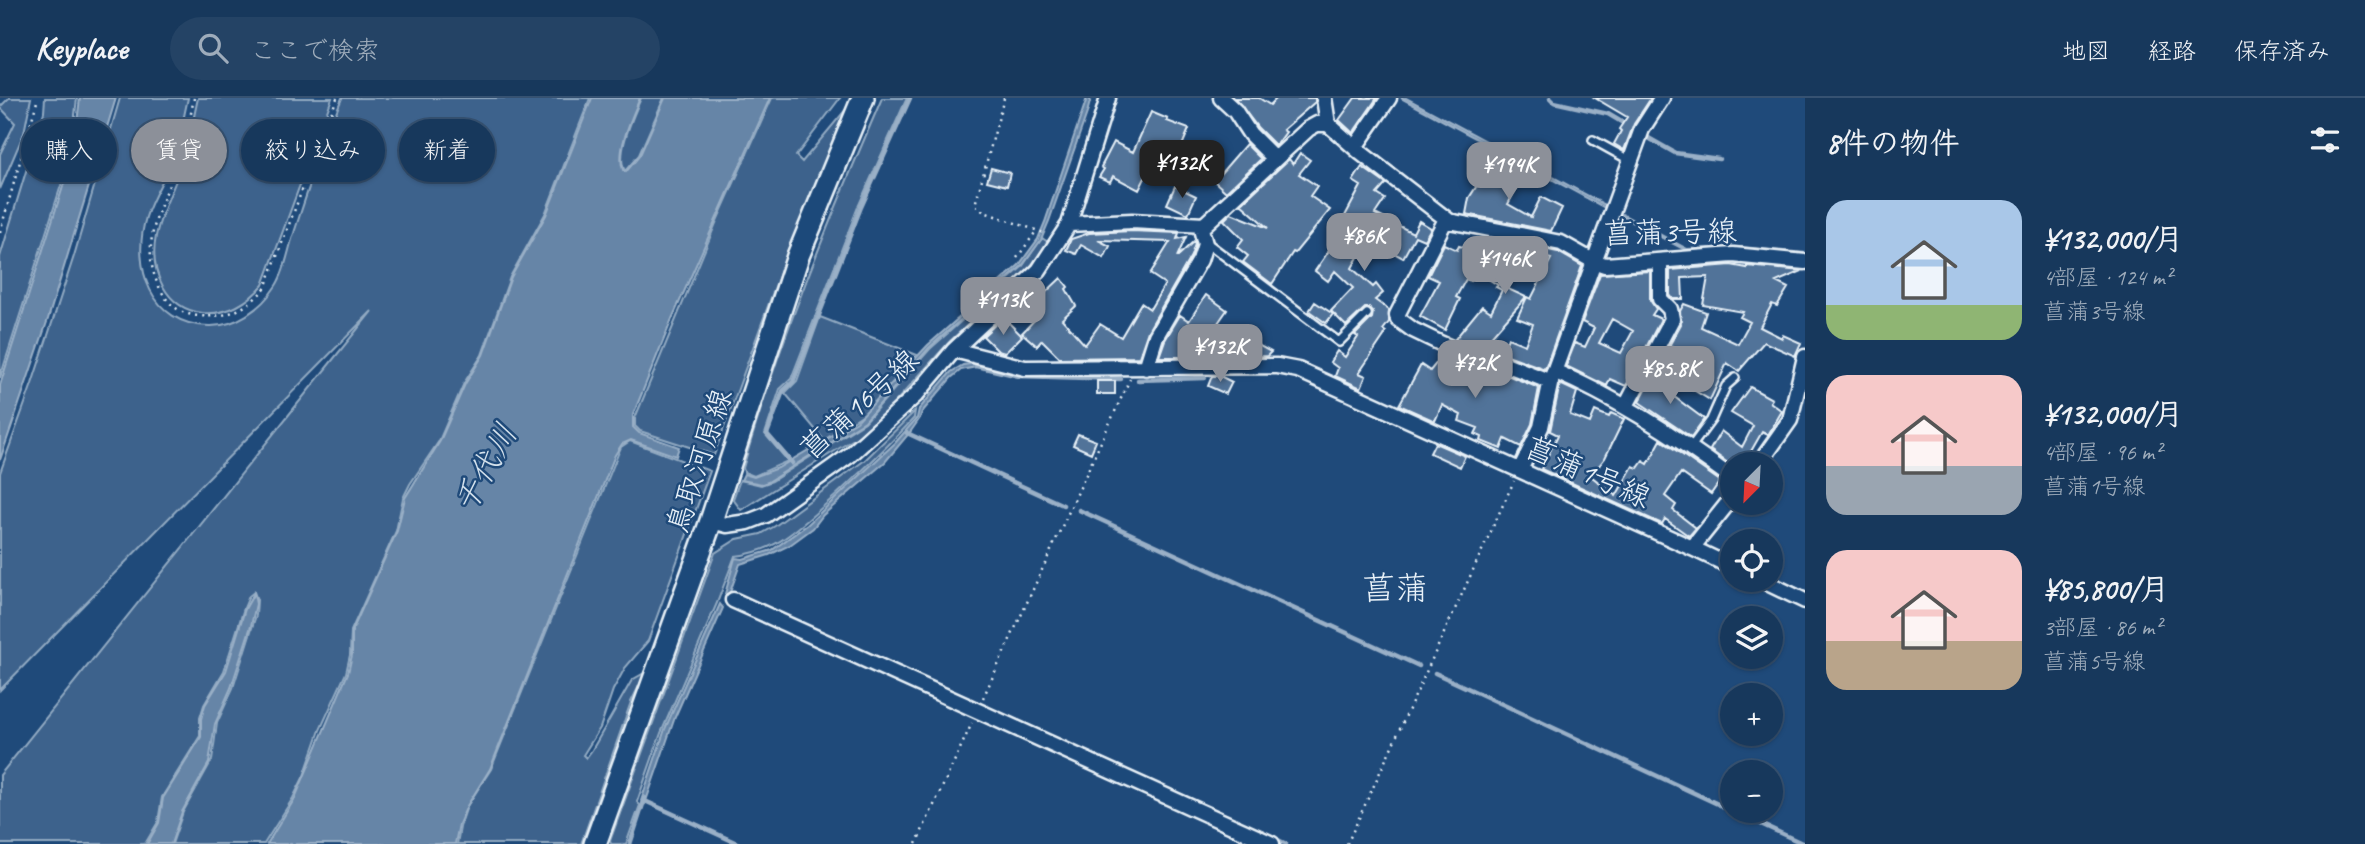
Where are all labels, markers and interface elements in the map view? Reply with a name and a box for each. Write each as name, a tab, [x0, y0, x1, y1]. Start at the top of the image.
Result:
search box	[170, 17, 660, 80]
text: Keyplace	[35, 27, 128, 69]
icon: search	[194, 29, 232, 67]
text: ここで検索	[250, 34, 380, 67]
text: 地図	[2062, 36, 2110, 66]
text: 経路	[2148, 36, 2196, 66]
text: 保存済み	[2234, 36, 2330, 66]
chip: 購入	[21, 119, 117, 182]
chip: 賃貸	[131, 119, 227, 182]
chip: 絞り込み	[241, 119, 385, 182]
chip: 新着	[399, 119, 495, 182]
icon: filters	[2306, 121, 2344, 159]
text: 8件の物件	[1826, 124, 1960, 162]
pin: ¥132K	[1133, 140, 1231, 200]
pin: ¥194K	[1460, 142, 1558, 202]
text: ¥132K	[1155, 148, 1209, 177]
text: ¥194K	[1483, 150, 1535, 179]
street label: 菖蒲3号線	[1603, 212, 1737, 252]
pin: ¥86K	[1323, 214, 1405, 273]
text: ¥132,000/月	[2043, 220, 2183, 258]
text: ¥86K	[1342, 221, 1386, 250]
icon: home	[1882, 228, 1966, 312]
pin: ¥146K	[1456, 236, 1554, 296]
text: ¥146K	[1478, 244, 1532, 273]
text: 4部屋 · 124 m²	[2043, 263, 2172, 292]
pin: ¥113K	[954, 278, 1052, 337]
text: ¥113K	[976, 285, 1030, 314]
text: 菖蒲3号線	[2043, 297, 2145, 326]
pin: ¥132K	[1171, 324, 1269, 384]
text: ¥132K	[1193, 332, 1247, 361]
street label: 菖蒲16号線	[792, 341, 926, 467]
pin: ¥72K	[1434, 341, 1516, 400]
pin: ¥85.8K	[1613, 346, 1727, 406]
text: ¥72K	[1454, 348, 1496, 377]
text: ¥85.8K	[1641, 354, 1699, 383]
street label: 鳥取河原線	[658, 384, 740, 538]
text: ¥132,000/月	[2043, 395, 2183, 433]
icon: home	[1882, 403, 1966, 487]
water label: 千代川	[444, 416, 527, 520]
street label: 菖蒲1号線	[1519, 427, 1657, 517]
text: 4部屋 · 96 m²	[2043, 438, 2161, 467]
north arrow	[1720, 452, 1783, 514]
map controls	[1720, 452, 1783, 823]
text: 菖蒲1号線	[2043, 472, 2145, 501]
button: locate	[1720, 529, 1783, 592]
district label: 菖蒲	[1362, 567, 1428, 609]
text: ¥85,800/月	[2043, 570, 2169, 608]
icon: home	[1882, 578, 1966, 662]
button: layers	[1720, 606, 1783, 669]
text: 3部屋 · 86 m²	[2043, 613, 2161, 642]
text: 菖蒲5号線	[2043, 647, 2145, 676]
button: +	[1720, 683, 1783, 746]
button: −	[1720, 760, 1783, 823]

